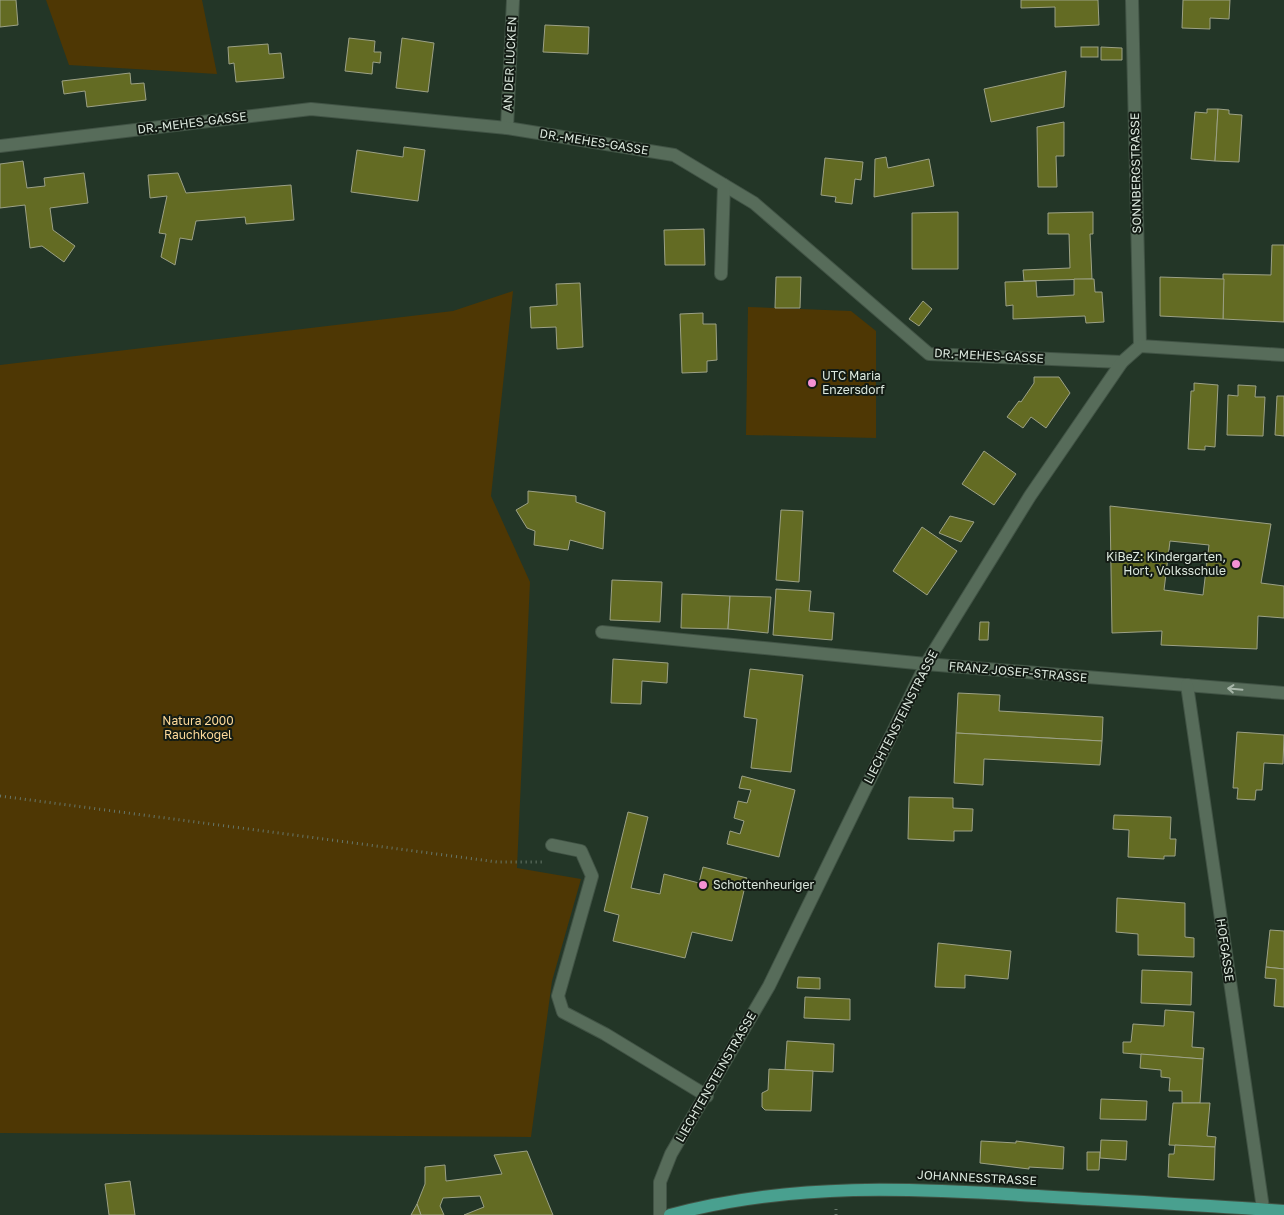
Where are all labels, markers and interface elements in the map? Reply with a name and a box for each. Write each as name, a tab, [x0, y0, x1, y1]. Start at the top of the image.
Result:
street label: AN DER LUCKEN	[500, 16, 519, 112]
street label: DR.-MEHES-GASSE	[136, 108, 247, 137]
street label: SONNBERGSTRASSE	[1127, 113, 1144, 233]
street label: DR.-MEHES-GASSE	[539, 126, 650, 158]
street label: DR.-MEHES-GASSE	[934, 345, 1044, 366]
place label: UTC Maria Enzersdorf	[822, 368, 885, 397]
marker: UTC Maria Enzersdorf	[806, 377, 818, 389]
place label: KiBeZ: Kindergarten, Hort, Volksschule	[1106, 549, 1226, 578]
marker: KiBeZ: Kindergarten, Hort, Volksschule	[1230, 558, 1242, 570]
street label: LIECHTENSTEINSTRASSE	[860, 647, 941, 786]
street label: FRANZ JOSEF-STRASSE	[948, 658, 1088, 685]
one-way arrow	[1228, 684, 1244, 694]
park label: Natura 2000 Rauchkogel	[162, 713, 234, 742]
place label: Schottenheuriger	[713, 877, 814, 892]
marker: Schottenheuriger	[697, 879, 709, 891]
street label: HOFGASSE	[1214, 917, 1237, 983]
street label: LIECHTENSTEINSTRASSE	[672, 1009, 759, 1145]
street label: JOHANNESSTRASSE	[917, 1167, 1037, 1188]

